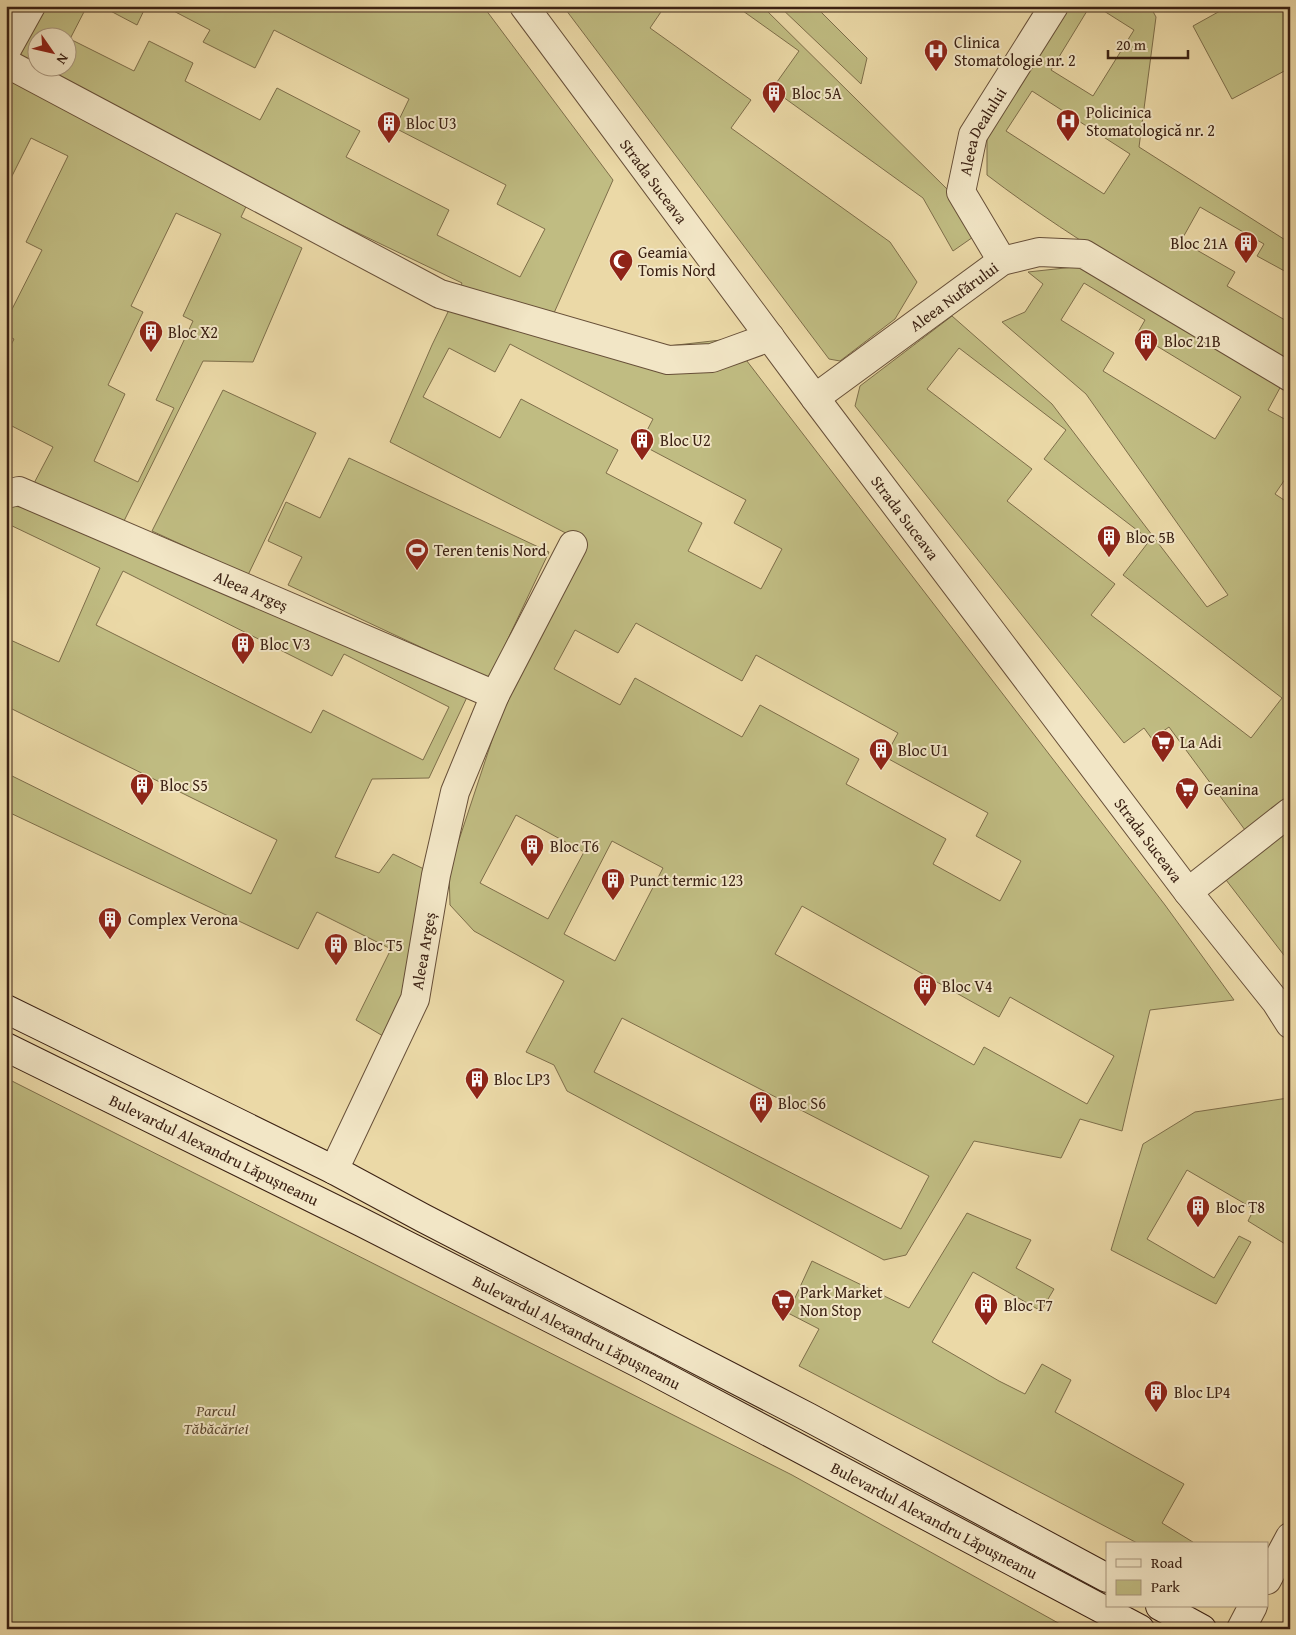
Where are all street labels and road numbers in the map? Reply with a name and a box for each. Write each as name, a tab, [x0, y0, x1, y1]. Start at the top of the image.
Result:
street label: Aleea Dealului	[953, 82, 1012, 178]
street label: Strada Suceava	[614, 133, 694, 229]
street label: Aleea Nufărului	[904, 255, 1004, 337]
street label: Strada Suceava	[865, 470, 945, 565]
street label: Aleea Argeș	[210, 564, 292, 617]
street label: Strada Suceava	[1109, 793, 1189, 888]
street label: Aleea Argeș	[405, 910, 442, 992]
street label: Bulevardul Alexandru Lăpușneanu	[105, 1088, 323, 1212]
street label: Bulevardul Alexandru Lăpușneanu	[469, 1269, 685, 1396]
street label: Bulevardul Alexandru Lăpușneanu	[827, 1455, 1042, 1585]

